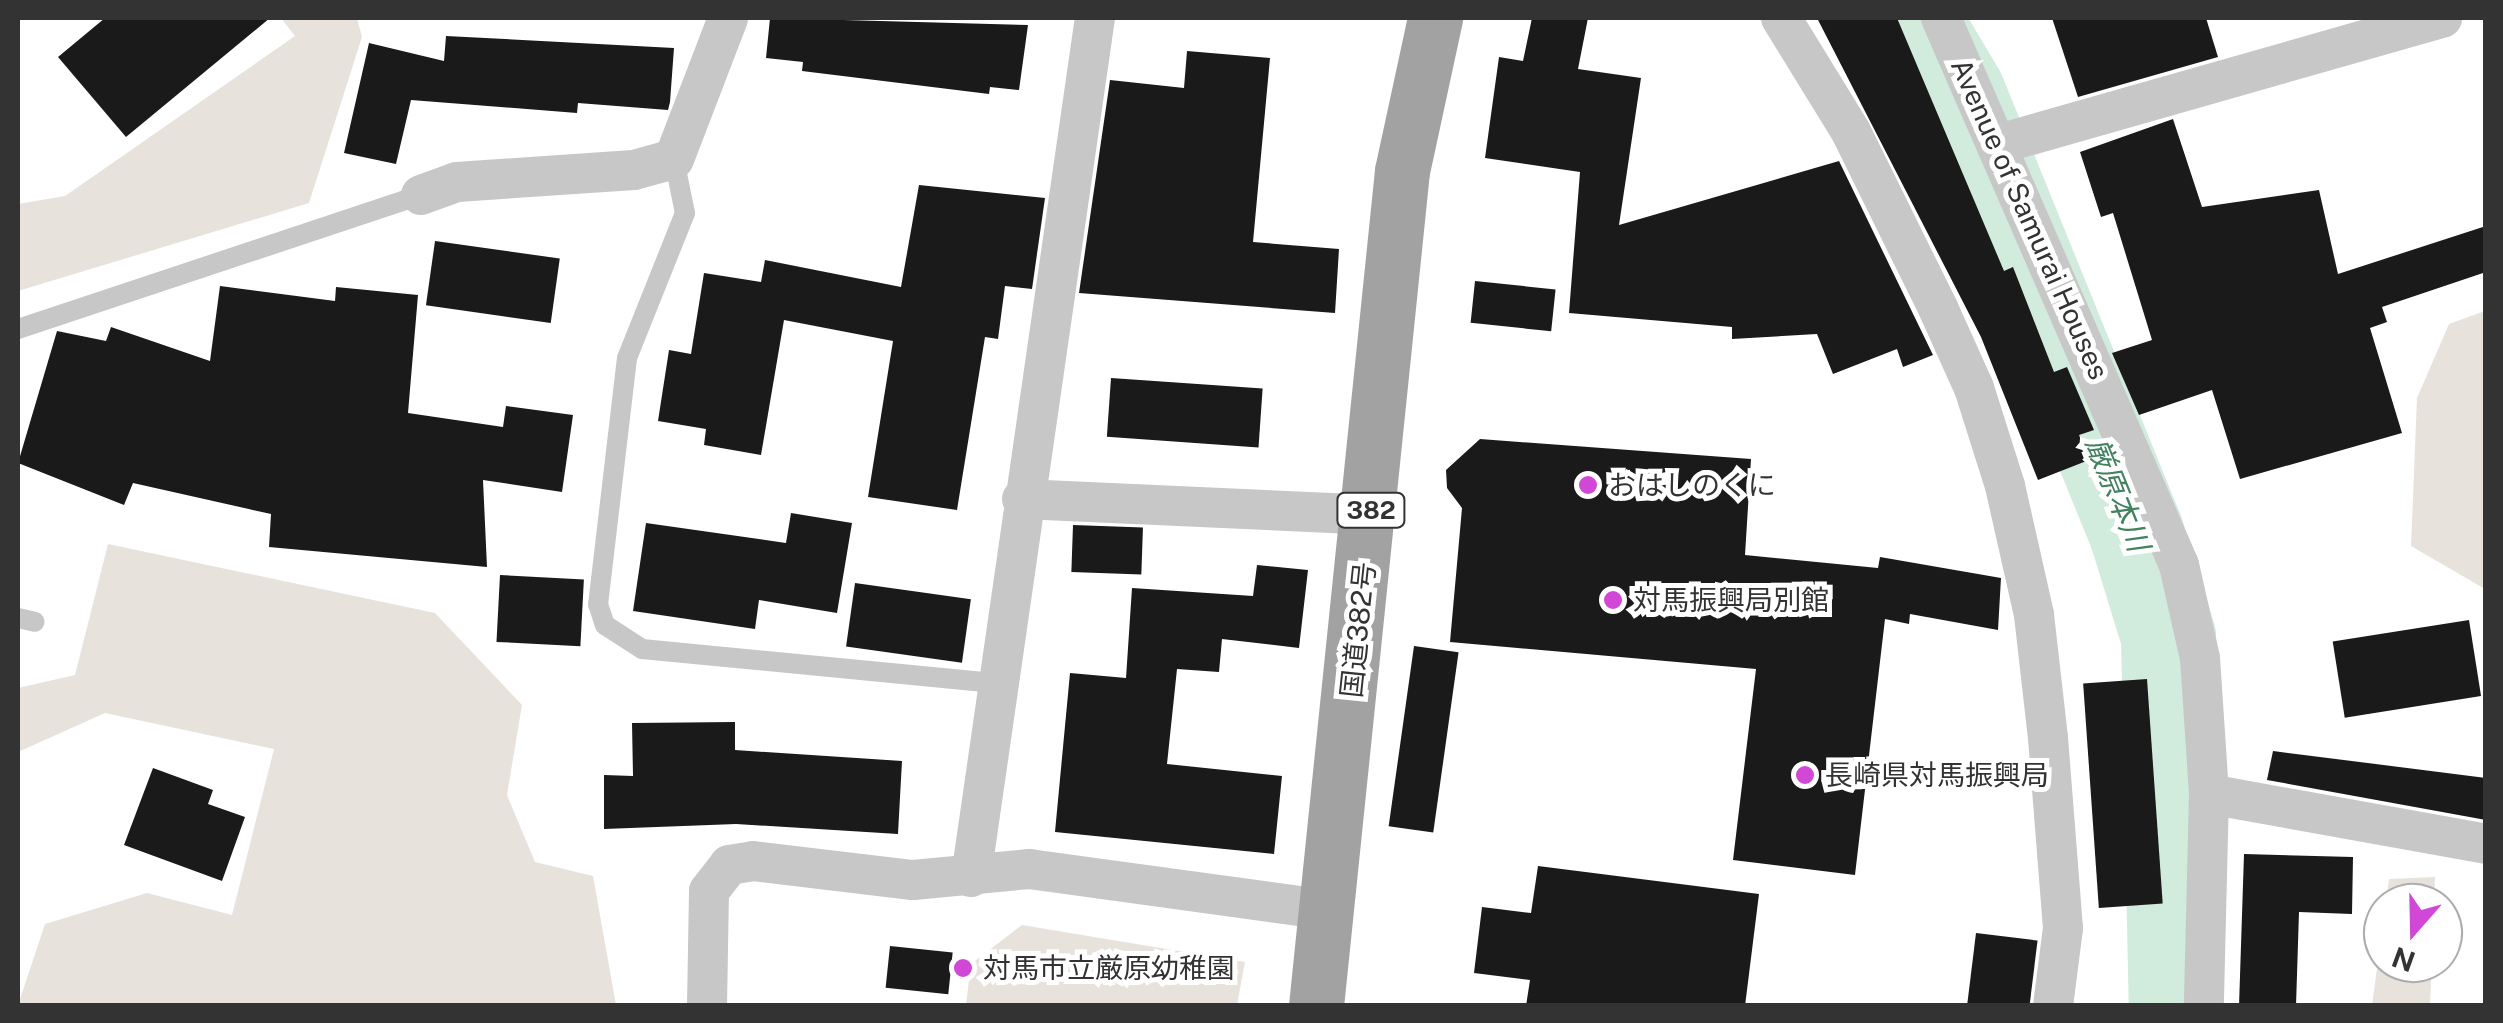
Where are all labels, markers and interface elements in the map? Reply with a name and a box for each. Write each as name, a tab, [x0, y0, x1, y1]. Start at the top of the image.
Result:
street label: Avenue of Samurai Houses	[1944, 53, 2116, 385]
water label: 厳原本川	[2079, 432, 2157, 556]
place label: おはしのくに	[1608, 468, 1776, 502]
marker: おはしのくに	[1577, 474, 1599, 496]
road number: 382	[1336, 490, 1406, 530]
street label: 国道382号	[1334, 560, 1382, 700]
place label: 対馬振興局別館	[1633, 583, 1829, 617]
marker: 対馬振興局別館	[1602, 589, 1624, 611]
place label: 長崎県対馬振興局	[1825, 758, 2049, 792]
marker: 長崎県対馬振興局	[1794, 764, 1816, 786]
north arrow	[2363, 883, 2463, 983]
text: N	[2387, 941, 2419, 979]
place label: 対馬市立厳原幼稚園	[983, 951, 1235, 985]
marker: 対馬市立厳原幼稚園	[952, 957, 974, 979]

